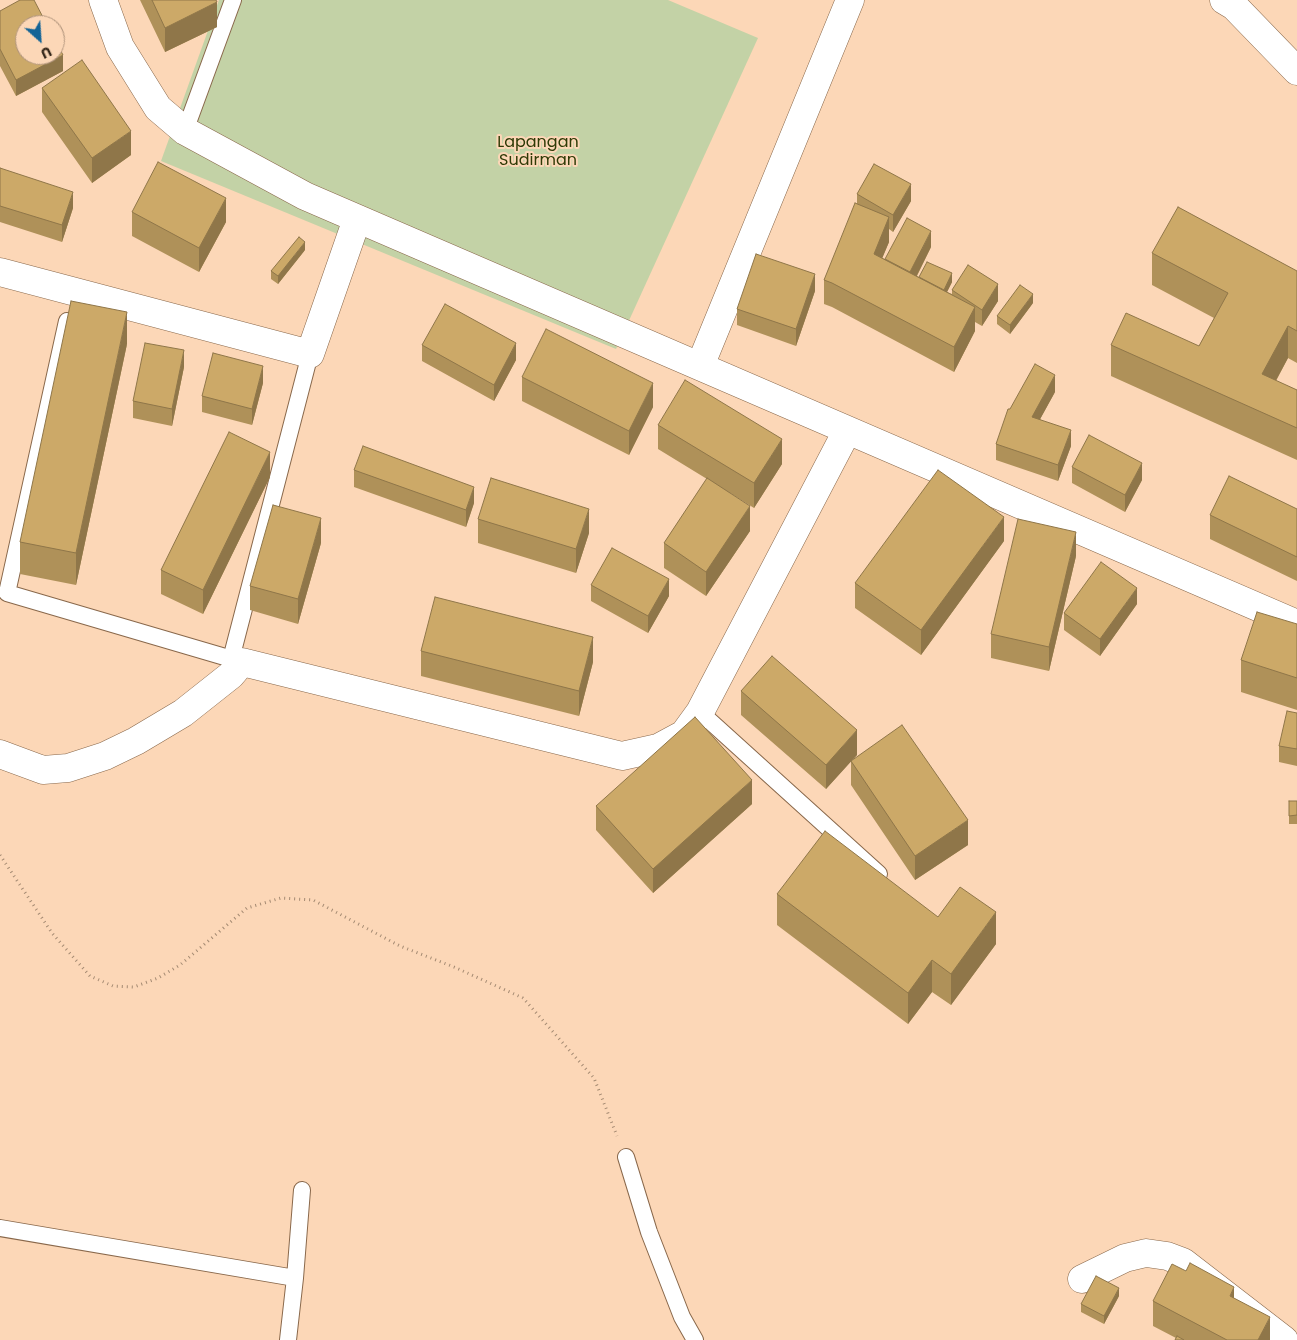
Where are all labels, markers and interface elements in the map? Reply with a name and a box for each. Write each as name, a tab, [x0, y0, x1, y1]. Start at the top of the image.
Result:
north arrow	[15, 15, 65, 65]
text: U	[37, 41, 55, 64]
park label: Lapangan Sudirman	[497, 133, 579, 171]

